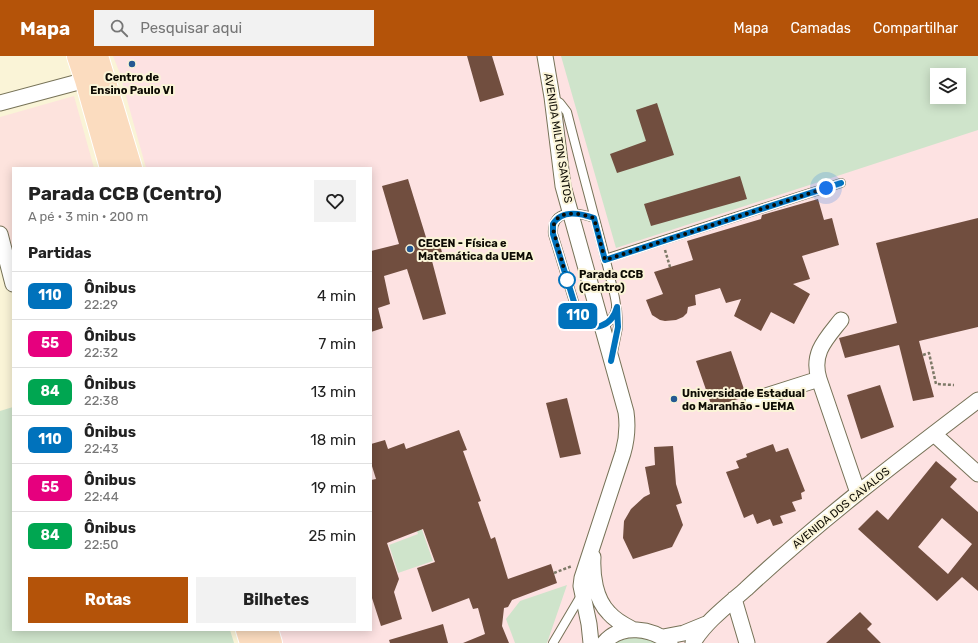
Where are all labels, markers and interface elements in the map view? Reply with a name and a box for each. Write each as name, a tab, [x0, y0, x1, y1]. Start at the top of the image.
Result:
search box	[94, 10, 374, 46]
text: Mapa	[20, 17, 70, 40]
icon: search	[108, 17, 130, 39]
text: Pesquisar aqui	[140, 19, 242, 37]
text: Mapa	[734, 20, 769, 37]
text: Camadas	[791, 20, 851, 37]
text: Compartilhar	[873, 20, 958, 37]
marker: Centro de Ensino Paulo VI	[127, 59, 137, 69]
map controls	[930, 68, 966, 104]
button: layers	[930, 68, 966, 104]
place label: Centro de Ensino Paulo VI	[90, 71, 174, 97]
street label: AVENIDA MILTON SANTOS	[541, 72, 575, 204]
your location	[816, 178, 836, 198]
button: heart	[314, 180, 356, 222]
text: Parada CCB (Centro)	[28, 182, 222, 205]
text: A pé · 3 min · 200 m	[28, 209, 148, 224]
place label: CECEN - Física e Matemática da UEMA	[418, 237, 533, 263]
text: Partidas	[28, 244, 92, 262]
marker: CECEN - Física e Matemática da UEMA	[405, 244, 415, 254]
place label: Parada CCB (Centro)	[579, 268, 643, 294]
marker: Parada CCB (Centro)	[558, 271, 576, 289]
text: Ônibus	[84, 279, 136, 297]
text: 110	[38, 287, 62, 304]
text: 4 min	[317, 287, 356, 305]
text: 22:29	[84, 297, 118, 312]
line badge: 110	[555, 303, 601, 329]
text: 110	[566, 307, 590, 324]
text: Ônibus	[84, 327, 136, 345]
text: 55	[41, 335, 59, 352]
text: 7 min	[319, 335, 356, 353]
text: 22:32	[84, 345, 118, 360]
text: Ônibus	[84, 375, 136, 393]
text: 84	[40, 383, 60, 400]
text: 13 min	[311, 383, 356, 401]
place label: Universidade Estadual do Maranhão - UEMA	[682, 387, 805, 413]
text: 22:38	[84, 393, 119, 408]
marker: Universidade Estadual do Maranhão - UEMA	[669, 394, 679, 404]
text: Ônibus	[84, 423, 136, 441]
text: 110	[38, 431, 62, 448]
text: 18 min	[310, 431, 356, 449]
text: 22:43	[84, 441, 118, 456]
street label: AVENIDA DOS CAVALOS	[790, 465, 892, 551]
text: Ônibus	[84, 471, 136, 489]
text: 55	[41, 479, 59, 496]
text: 19 min	[311, 479, 356, 497]
text: 22:44	[84, 489, 119, 504]
text: Ônibus	[84, 519, 136, 537]
text: 84	[40, 527, 60, 544]
text: 25 min	[309, 527, 356, 545]
text: 22:50	[84, 537, 119, 552]
button: Rotas	[28, 577, 188, 623]
button: Bilhetes	[196, 577, 356, 623]

